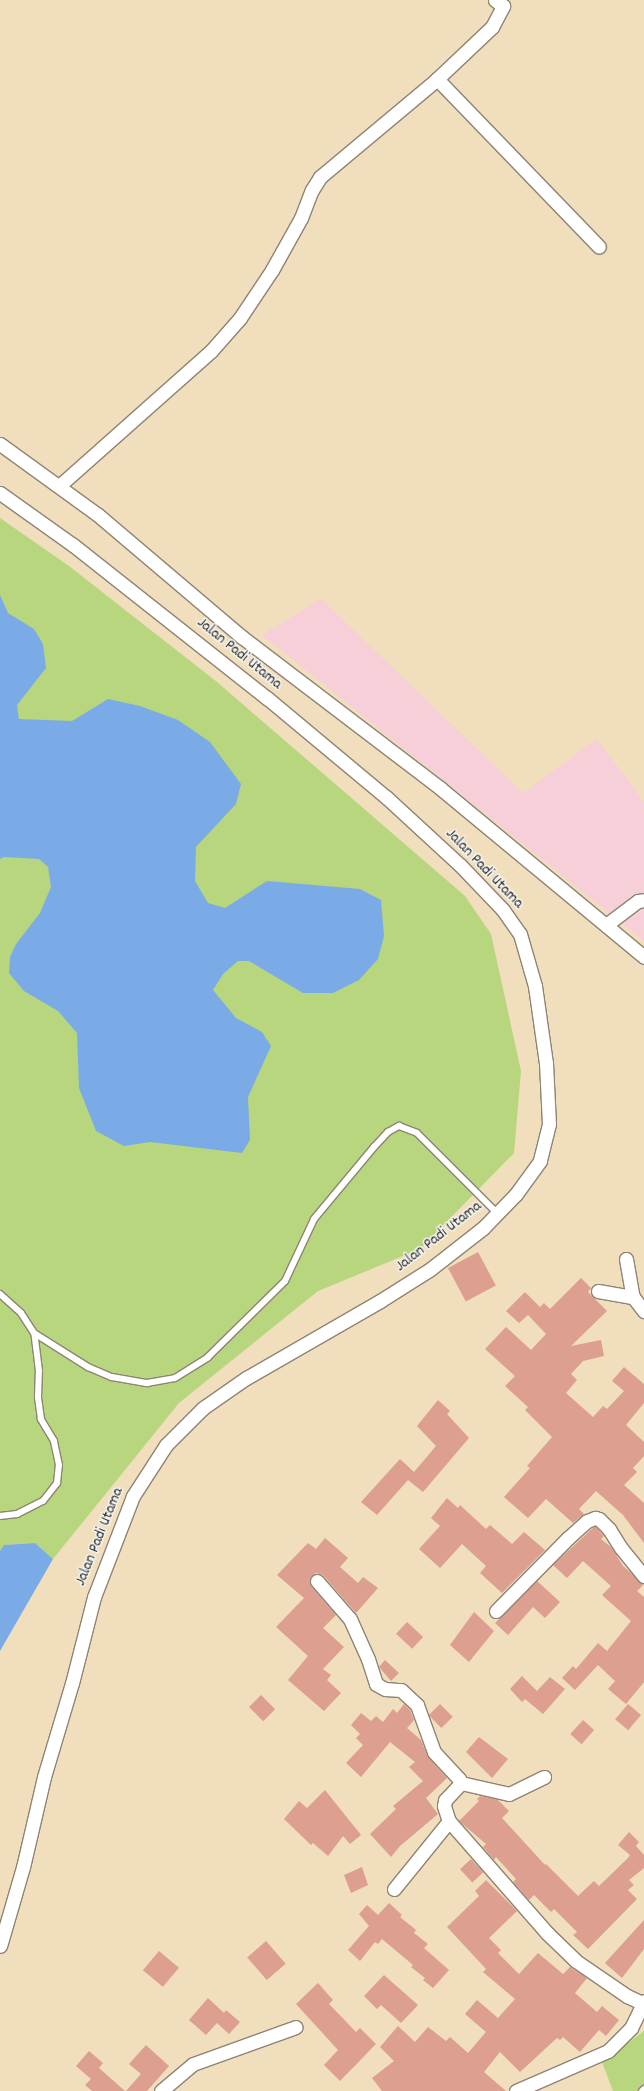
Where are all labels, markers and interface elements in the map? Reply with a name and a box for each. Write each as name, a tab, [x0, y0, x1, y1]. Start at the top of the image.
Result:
street label: Jalan Padi Utama	[192, 614, 286, 694]
street label: Jalan Padi Utama	[441, 825, 527, 913]
street label: Jalan Padi Utama	[392, 1197, 486, 1277]
street label: Jalan Padi Utama	[72, 1485, 128, 1589]

